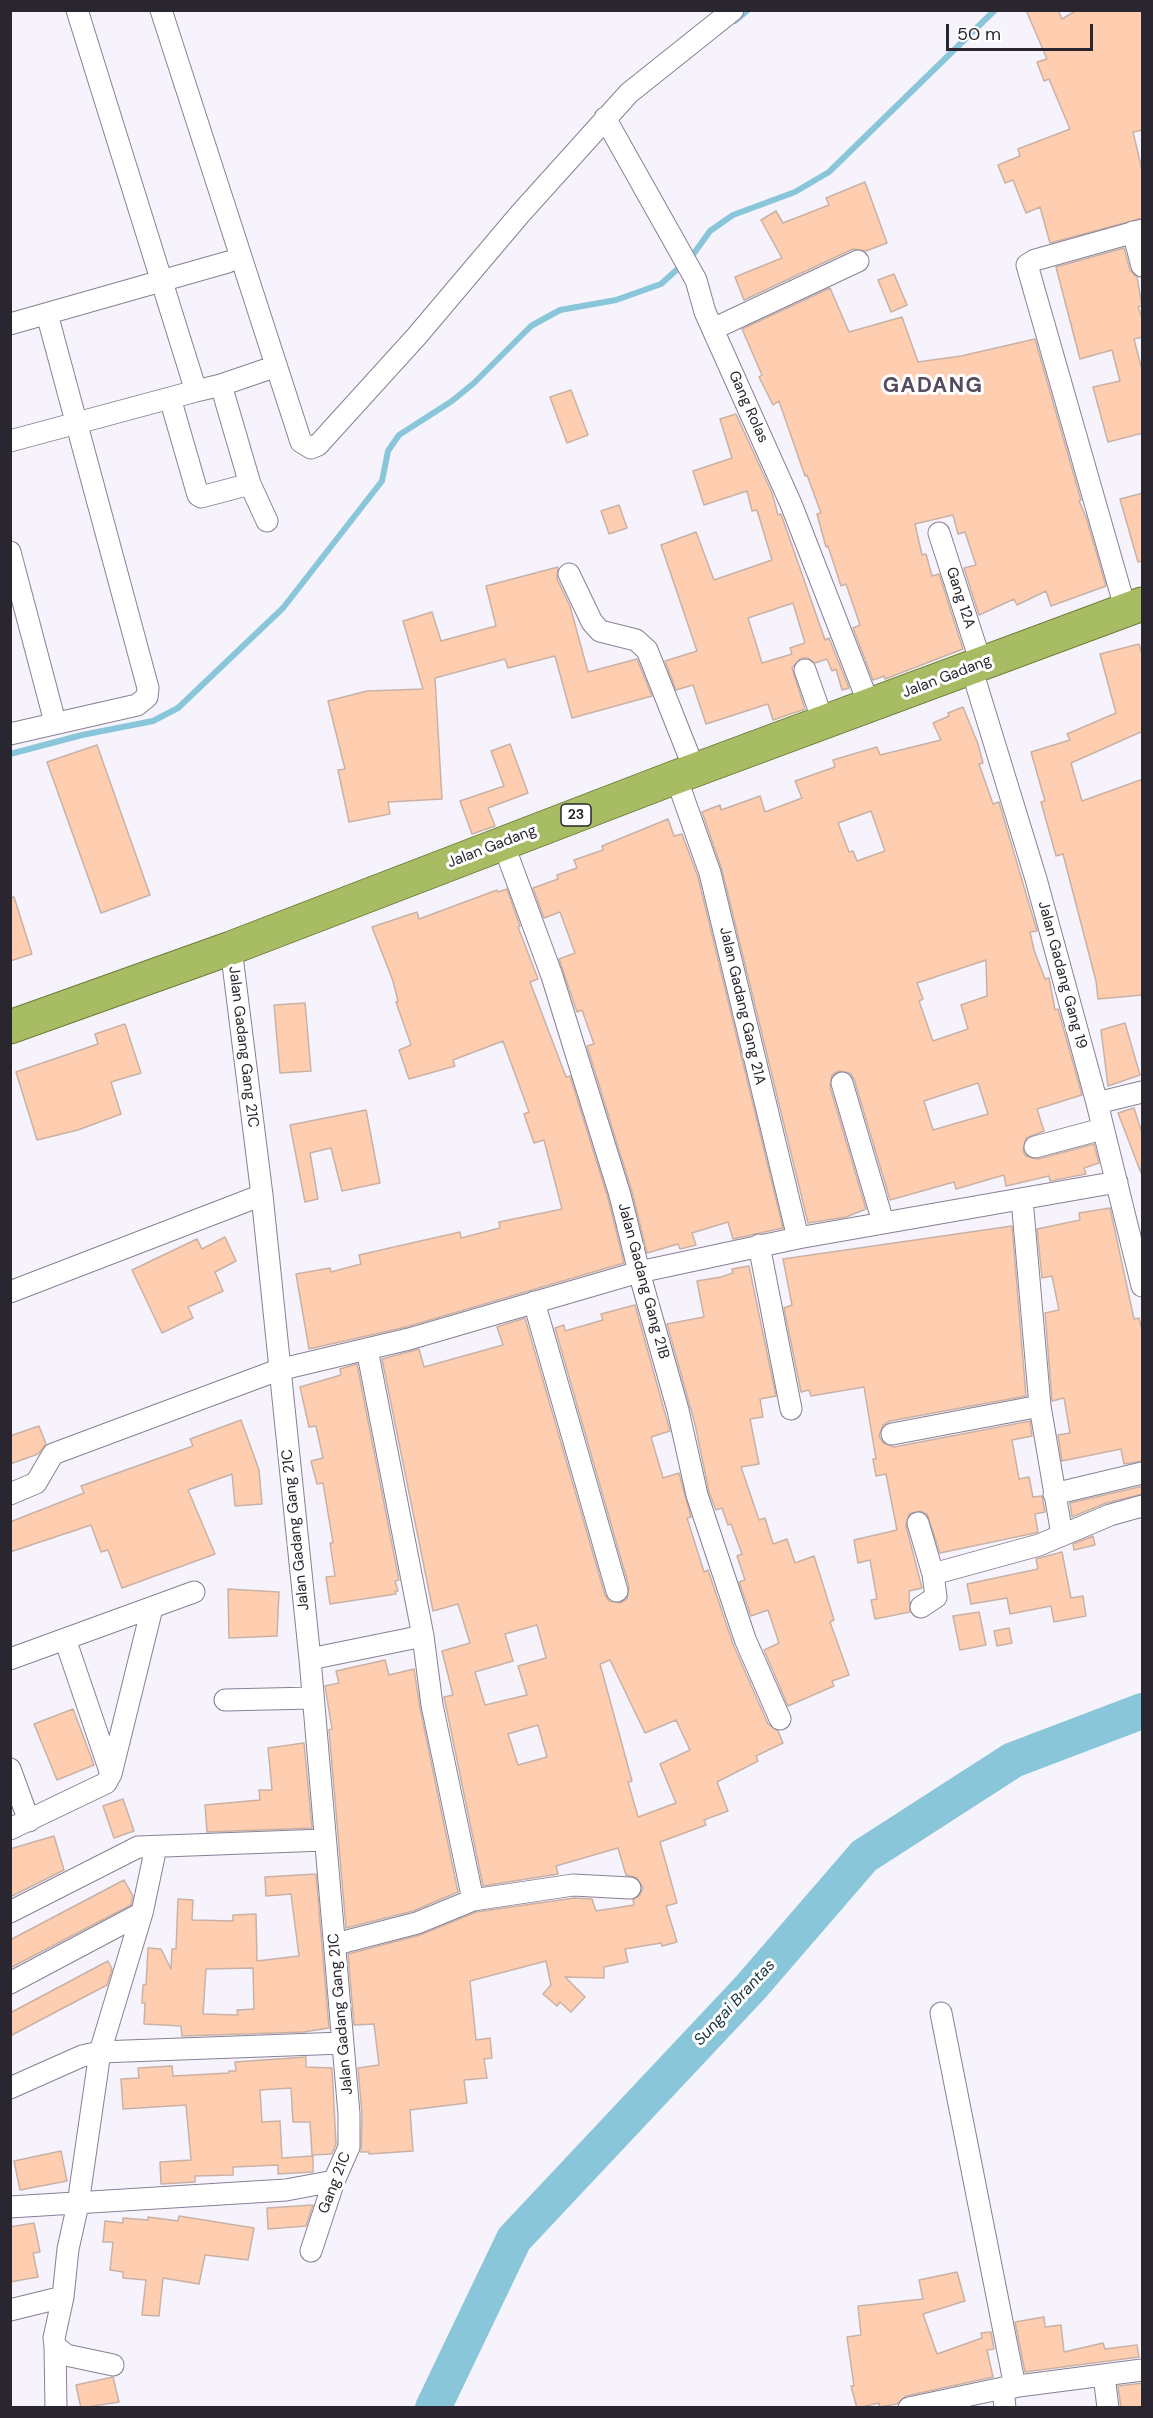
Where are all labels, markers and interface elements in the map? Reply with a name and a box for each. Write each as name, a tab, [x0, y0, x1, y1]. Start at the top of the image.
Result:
scale bar	[949, 12, 1096, 50]
text: 50 m	[957, 22, 1001, 46]
street label: Gang Rolas	[724, 368, 772, 446]
district label: GADANG	[883, 373, 983, 399]
street label: Gang 12A	[942, 565, 978, 631]
street label: Jalan Gadang	[900, 652, 994, 702]
road number: 23	[561, 804, 591, 826]
street label: Jalan Gadang	[445, 822, 539, 872]
street label: Jalan Gadang Gang 19	[1034, 899, 1090, 1051]
street label: Jalan Gadang Gang 21A	[715, 925, 769, 1087]
street label: Jalan Gadang Gang 21C	[224, 965, 262, 1129]
street label: Jalan Gadang Gang 21B	[614, 1201, 672, 1361]
street label: Jalan Gadang Gang 21C	[279, 1448, 313, 1612]
street label: Jalan Gadang Gang 21C	[325, 1932, 357, 2096]
water label: Sungai Brantas	[690, 1956, 780, 2050]
street label: Gang 21C	[315, 2150, 355, 2216]

